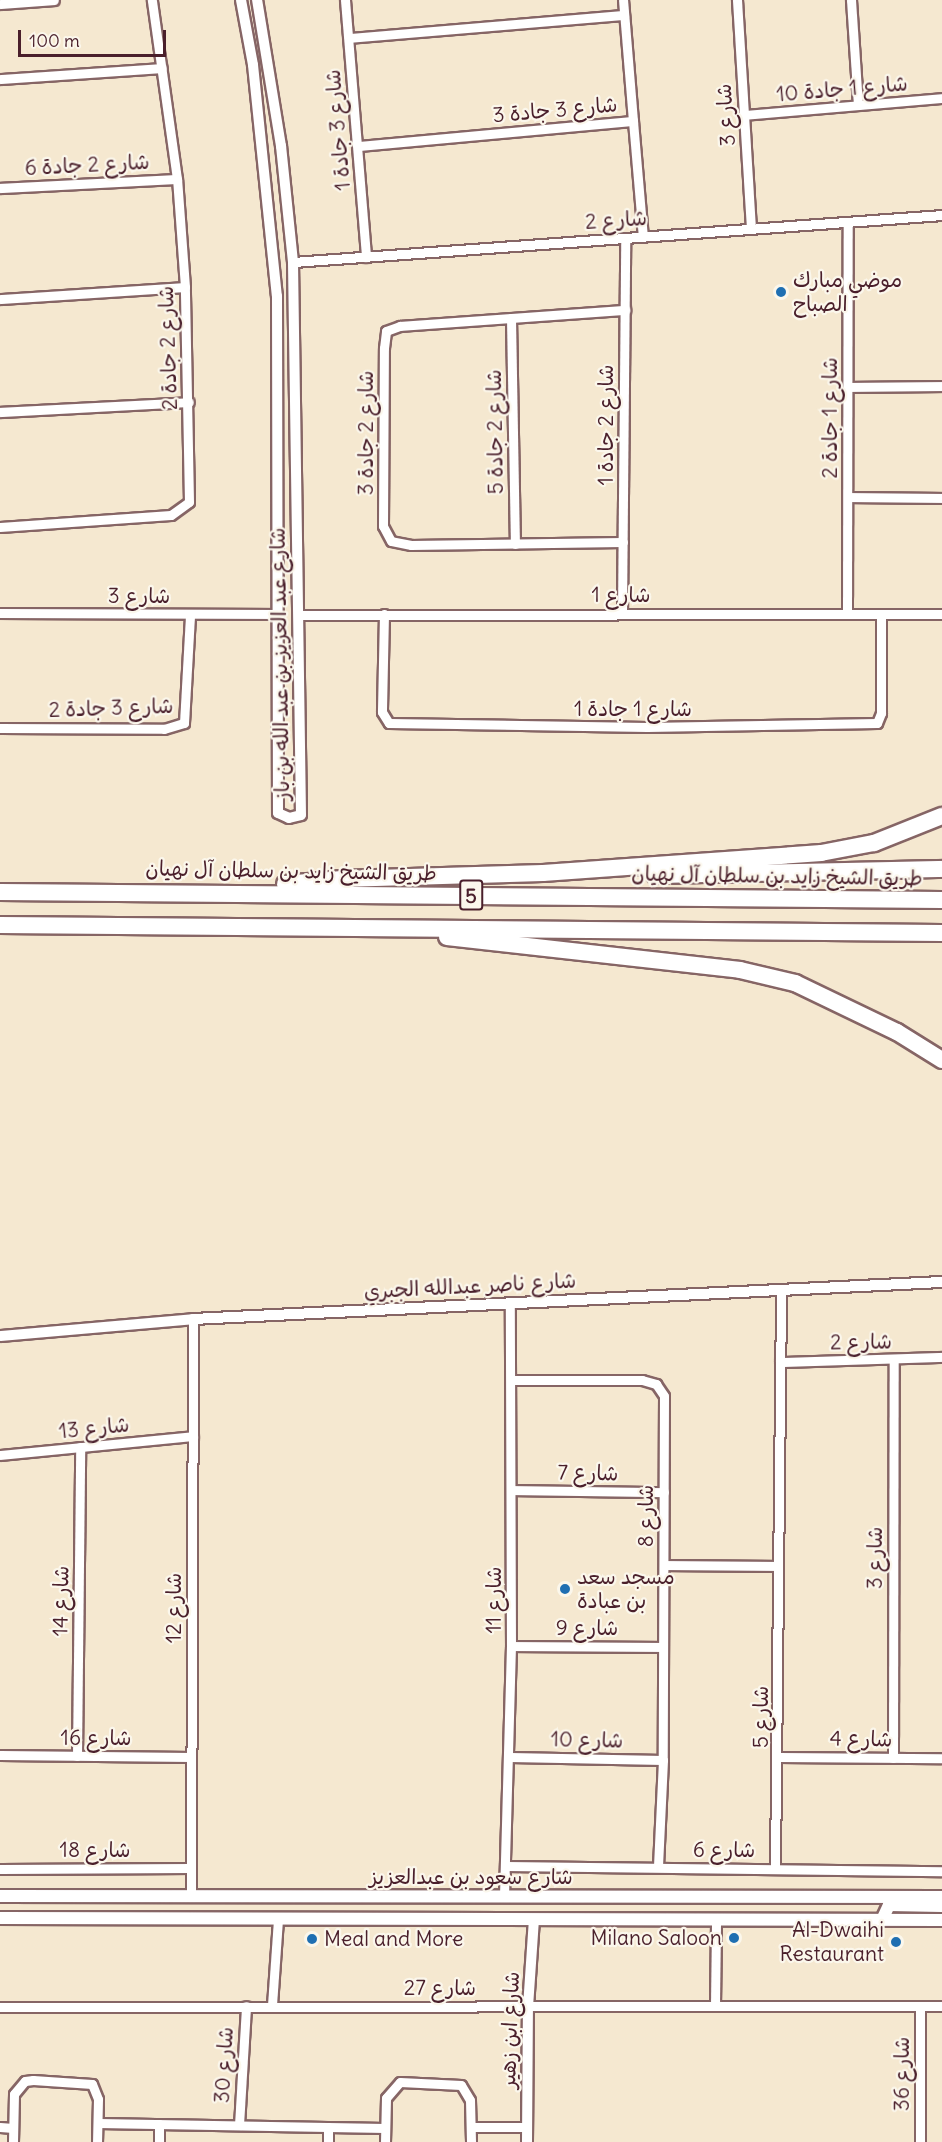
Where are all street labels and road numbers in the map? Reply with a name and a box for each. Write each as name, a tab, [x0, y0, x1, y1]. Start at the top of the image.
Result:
street label: شارع 3 جادة 1	[320, 68, 356, 192]
street label: شارع 1 جادة 10	[775, 71, 909, 107]
street label: شارع 3	[711, 83, 741, 147]
street label: شارع 3 جادة 3	[492, 92, 618, 128]
street label: شارع 2 جادة 6	[24, 149, 150, 181]
street label: شارع 2	[584, 205, 648, 235]
street label: شارع 2 جادة 2	[153, 285, 183, 411]
street label: شارع 1 جادة 2	[817, 357, 843, 479]
street label: شارع 2 جادة 1	[593, 364, 619, 486]
street label: شارع 2 جادة 5	[481, 369, 509, 495]
street label: شارع 2 جادة 3	[353, 371, 379, 495]
street label: شارع عبد العزيز بن عبد الله بن باز	[265, 527, 295, 801]
street label: شارع 1	[592, 582, 650, 608]
street label: شارع 3	[108, 583, 170, 609]
street label: شارع 3 جادة 2	[48, 693, 174, 723]
street label: شارع 1 جادة 1	[574, 696, 692, 722]
street label: طريق الشيخ زايد بن سلطان آل نهيان	[145, 856, 437, 886]
street label: طريق الشيخ زايد بن سلطان آل نهيان	[631, 861, 923, 891]
road number: 5	[459, 878, 483, 912]
street label: شارع ناصر عبدالله الجبري	[363, 1268, 577, 1304]
street label: شارع 2	[830, 1329, 892, 1355]
street label: شارع 13	[58, 1412, 130, 1444]
street label: شارع 7	[557, 1460, 619, 1486]
street label: شارع 8	[633, 1485, 659, 1547]
street label: شارع 3	[862, 1527, 888, 1589]
street label: شارع 14	[48, 1565, 74, 1637]
street label: شارع 11	[481, 1566, 507, 1634]
street label: شارع 12	[161, 1573, 187, 1643]
street label: شارع 9	[556, 1615, 618, 1641]
street label: شارع 5	[748, 1686, 774, 1748]
street label: شارع 16	[61, 1725, 131, 1751]
street label: شارع 4	[829, 1726, 893, 1752]
street label: شارع 10	[550, 1727, 624, 1753]
street label: شارع 18	[60, 1837, 130, 1863]
street label: شارع 6	[693, 1837, 755, 1863]
street label: شارع سعود بن عبدالعزيز	[369, 1864, 573, 1890]
street label: شارع ابن زهير	[495, 1971, 525, 2089]
street label: شارع 27	[404, 1975, 476, 2001]
street label: شارع 30	[209, 2026, 239, 2104]
street label: شارع 36	[889, 2037, 915, 2111]

